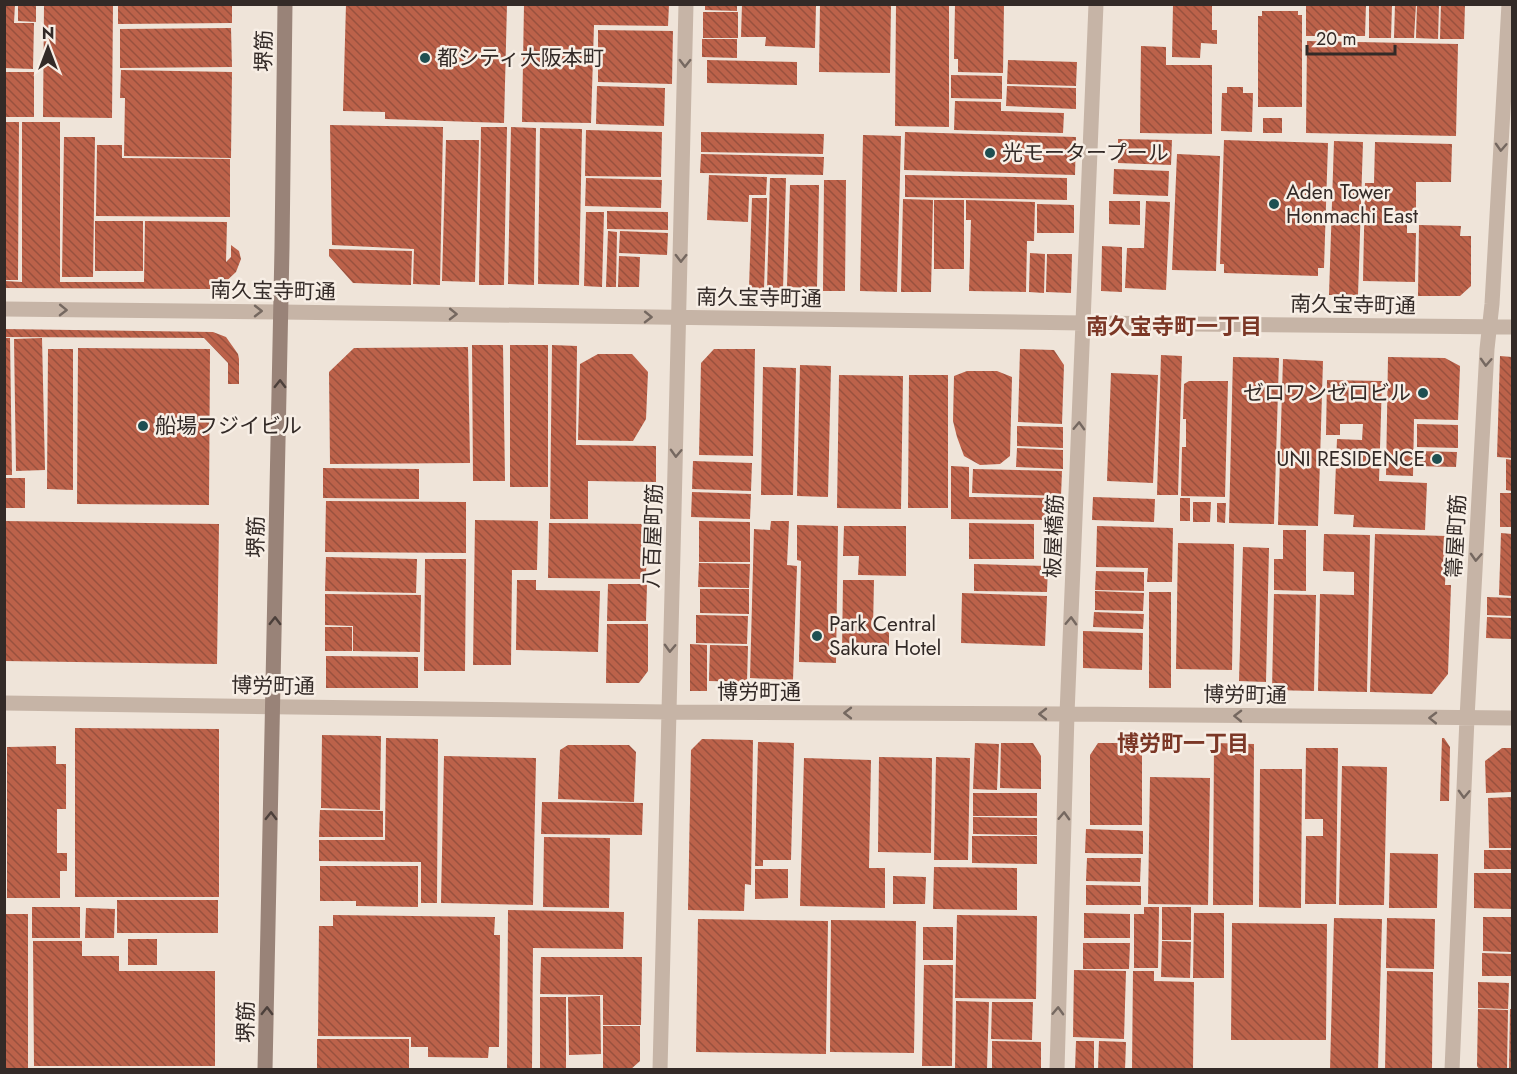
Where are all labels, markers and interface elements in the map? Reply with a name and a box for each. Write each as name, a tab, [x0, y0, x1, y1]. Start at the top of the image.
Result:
north arrow	[18, 18, 78, 78]
scale bar	[1307, 18, 1396, 56]
text: N	[42, 22, 54, 45]
text: 20 m	[1316, 26, 1356, 52]
street label: 堺筋	[249, 30, 279, 72]
place label: 都シティ大阪本町	[437, 43, 604, 73]
marker: 都シティ大阪本町	[418, 51, 432, 65]
one-way arrow	[679, 58, 692, 67]
place label: 光モータープール	[1002, 138, 1169, 168]
one-way arrow	[1494, 142, 1507, 151]
marker: 光モータープール	[983, 146, 997, 160]
place label: Aden Tower Honmachi East	[1286, 177, 1418, 231]
marker: Aden Tower Honmachi East	[1267, 197, 1281, 211]
one-way arrow	[675, 253, 688, 262]
street label: 南久宝寺町通	[210, 275, 336, 307]
street label: 南久宝寺町通	[696, 282, 822, 314]
street label: 南久宝寺町通	[1290, 289, 1416, 321]
one-way arrow	[58, 303, 67, 316]
one-way arrow	[253, 305, 262, 317]
one-way arrow	[448, 308, 457, 321]
district label: 南久宝寺町一丁目	[1086, 310, 1262, 342]
one-way arrow	[643, 311, 652, 324]
one-way arrow	[1480, 358, 1493, 367]
place label: ゼロワンゼロビル	[1243, 378, 1411, 408]
one-way arrow	[273, 380, 286, 389]
marker: ゼロワンゼロビル	[1416, 386, 1430, 400]
place label: 船場フジイビル	[155, 411, 302, 441]
marker: 船場フジイビル	[136, 419, 150, 433]
one-way arrow	[1073, 422, 1086, 431]
place label: UNI RESIDENCE	[1276, 444, 1425, 474]
one-way arrow	[670, 448, 682, 457]
marker: UNI RESIDENCE	[1430, 452, 1444, 466]
street label: 八百屋町筋	[636, 483, 670, 589]
street label: 箒屋町筋	[1439, 493, 1473, 579]
street label: 板屋橋筋	[1038, 494, 1070, 578]
street label: 堺筋	[241, 516, 271, 558]
one-way arrow	[1469, 552, 1482, 561]
place label: Park Central Sakura Hotel	[829, 609, 941, 663]
one-way arrow	[269, 617, 281, 626]
one-way arrow	[1065, 617, 1077, 626]
marker: Park Central Sakura Hotel	[810, 629, 824, 643]
one-way arrow	[664, 643, 677, 652]
street label: 博労町通	[231, 670, 315, 702]
street label: 博労町通	[717, 677, 801, 707]
street label: 博労町通	[1203, 679, 1287, 711]
one-way arrow	[844, 707, 853, 719]
one-way arrow	[1039, 708, 1048, 720]
one-way arrow	[1234, 710, 1243, 722]
one-way arrow	[1429, 712, 1438, 724]
district label: 博労町一丁目	[1117, 727, 1249, 759]
one-way arrow	[1458, 789, 1471, 798]
one-way arrow	[265, 812, 277, 821]
one-way arrow	[1058, 812, 1070, 821]
street label: 堺筋	[231, 1001, 261, 1043]
one-way arrow	[261, 1007, 273, 1016]
one-way arrow	[1052, 1007, 1065, 1016]

